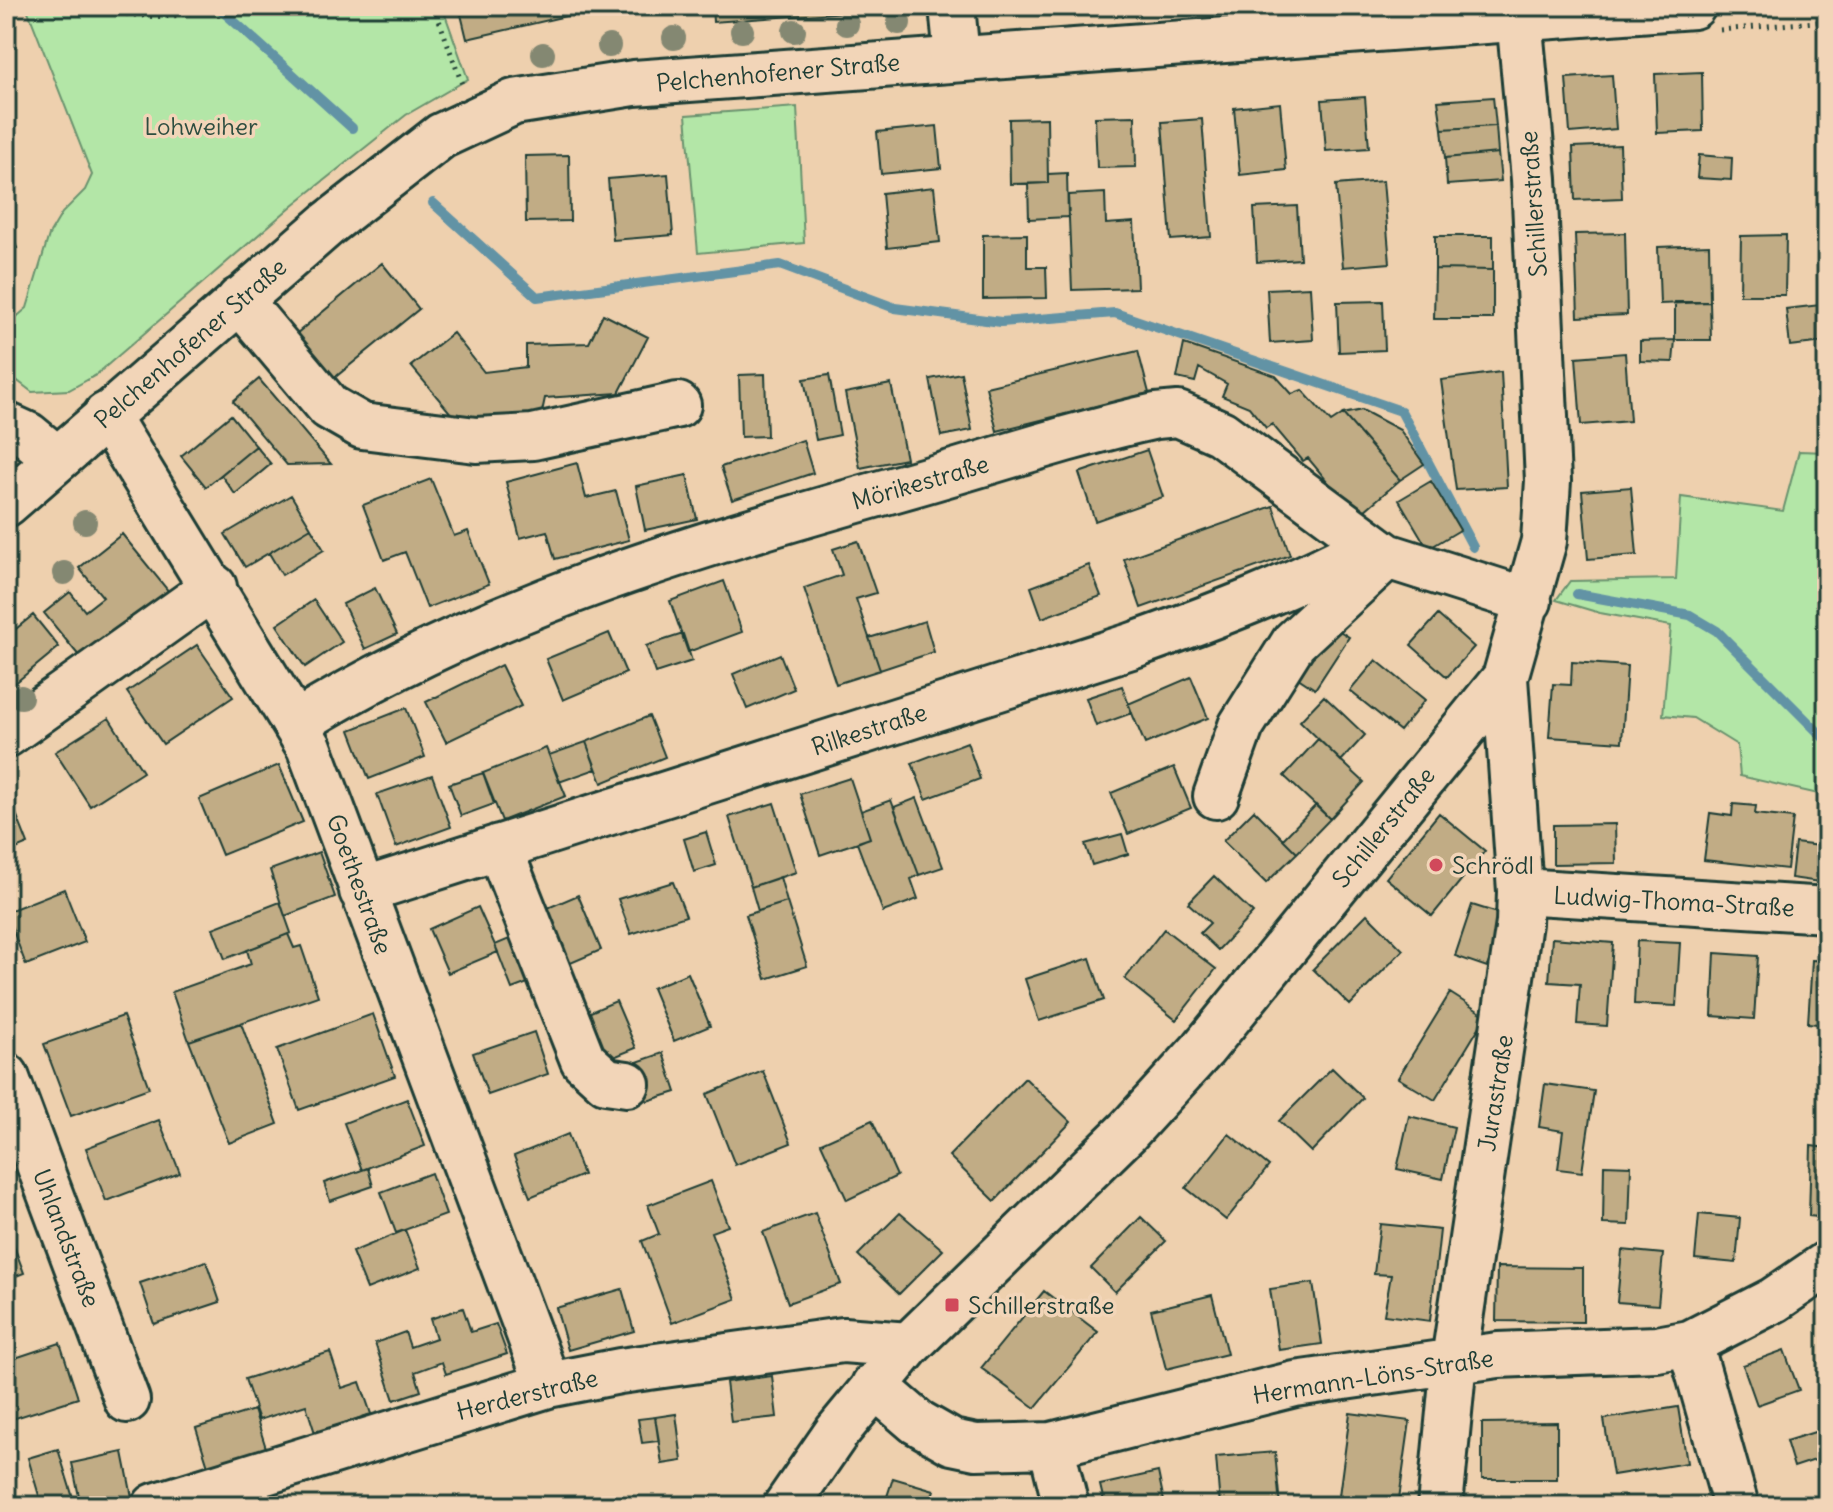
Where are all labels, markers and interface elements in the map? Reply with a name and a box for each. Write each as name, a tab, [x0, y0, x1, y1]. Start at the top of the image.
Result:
street label: Pelchenhofener Straße	[655, 46, 901, 98]
park label: Lohweiher	[144, 111, 258, 141]
street label: Schillerstraße	[1513, 130, 1553, 278]
street label: Pelchenhofener Straße	[88, 251, 292, 435]
street label: Mörikestraße	[848, 448, 992, 516]
street label: Rilkestraße	[808, 696, 930, 762]
street label: Schillerstraße	[1325, 761, 1441, 893]
street label: Goethestraße	[321, 810, 399, 958]
place label: Schrödl	[1452, 850, 1534, 880]
marker: Schrödl	[1427, 856, 1445, 874]
street label: Ludwig-Thoma-Straße	[1553, 880, 1795, 922]
street label: Jurastraße	[1471, 1033, 1519, 1153]
street label: Uhlandstraße	[27, 1165, 107, 1311]
place label: Schillerstraße	[968, 1290, 1115, 1320]
marker: Schillerstraße	[943, 1296, 961, 1314]
street label: Hermann-Löns-Straße	[1251, 1342, 1495, 1410]
street label: Herderstraße	[453, 1362, 601, 1426]

